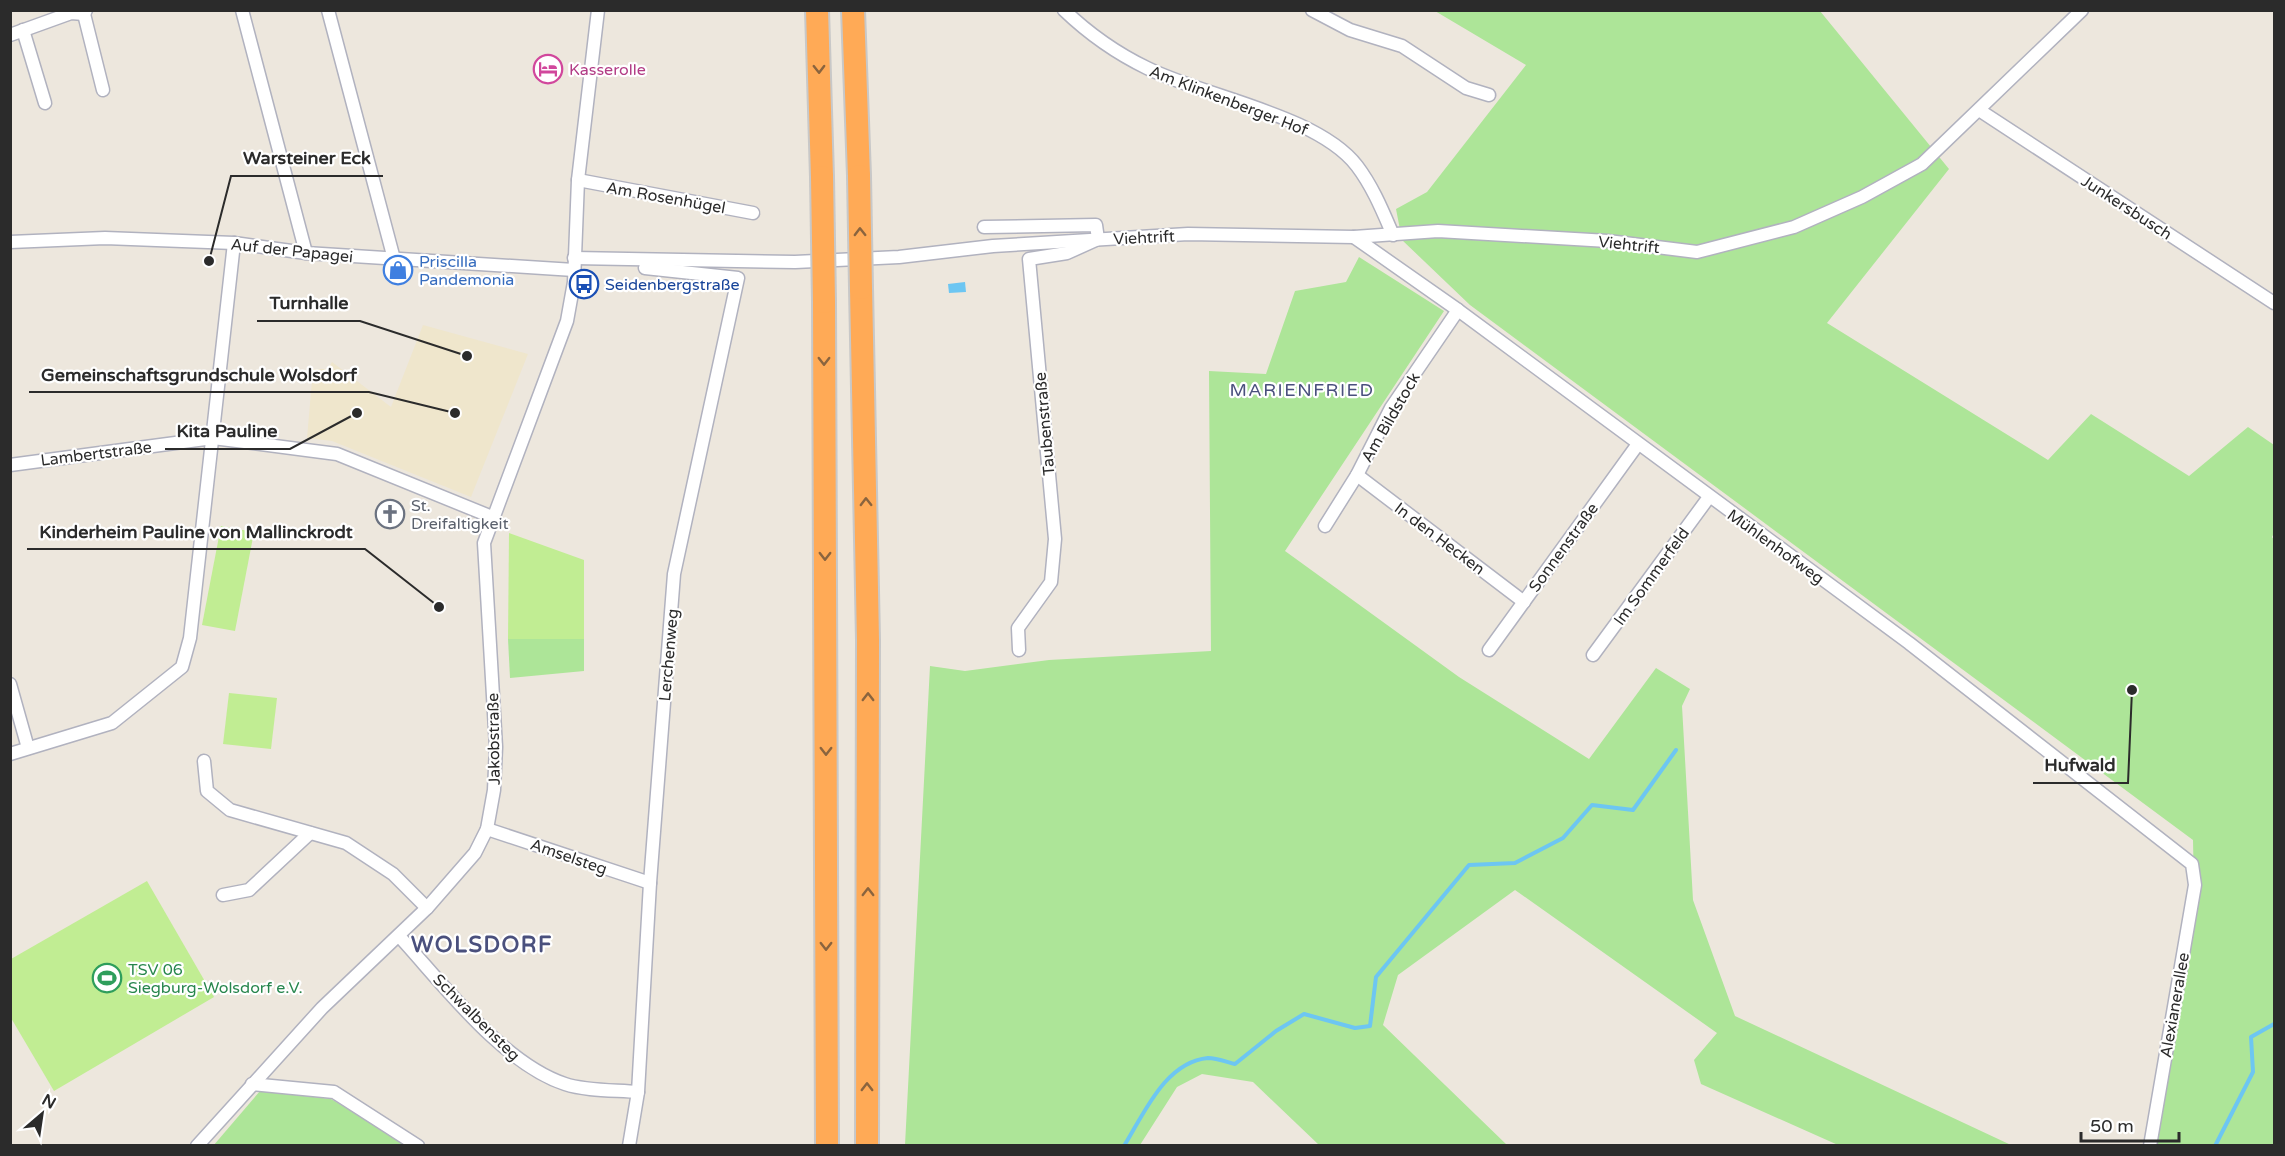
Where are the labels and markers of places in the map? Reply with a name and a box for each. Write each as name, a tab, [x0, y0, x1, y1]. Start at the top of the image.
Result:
hotel icon: Kasserolle	[532, 53, 564, 85]
place label: Kasserolle	[569, 60, 646, 80]
callout: Warsteiner Eck	[231, 140, 383, 176]
place label: Priscilla Pandemonia	[419, 252, 514, 290]
shop icon: Priscilla Pandemonia	[382, 254, 414, 286]
bus stop icon: Seidenbergstraße	[568, 268, 600, 300]
place label: Seidenbergstraße	[605, 275, 740, 295]
callout: Turnhalle	[257, 285, 360, 321]
callout: Gemeinschaftsgrundschule Wolsdorf	[29, 356, 369, 392]
callout: Kita Pauline	[165, 413, 290, 449]
place label: St. Dreifaltigkeit	[411, 496, 509, 534]
church icon: St. Dreifaltigkeit	[374, 498, 406, 530]
callout: Kinderheim Pauline von Mallinckrodt	[27, 513, 365, 549]
callout: Hufwald	[2033, 747, 2128, 783]
place label: TSV 06 Siegburg-Wolsdorf e.V.	[128, 960, 303, 998]
sports icon: TSV 06 Siegburg-Wolsdorf e.V.	[91, 962, 123, 994]

